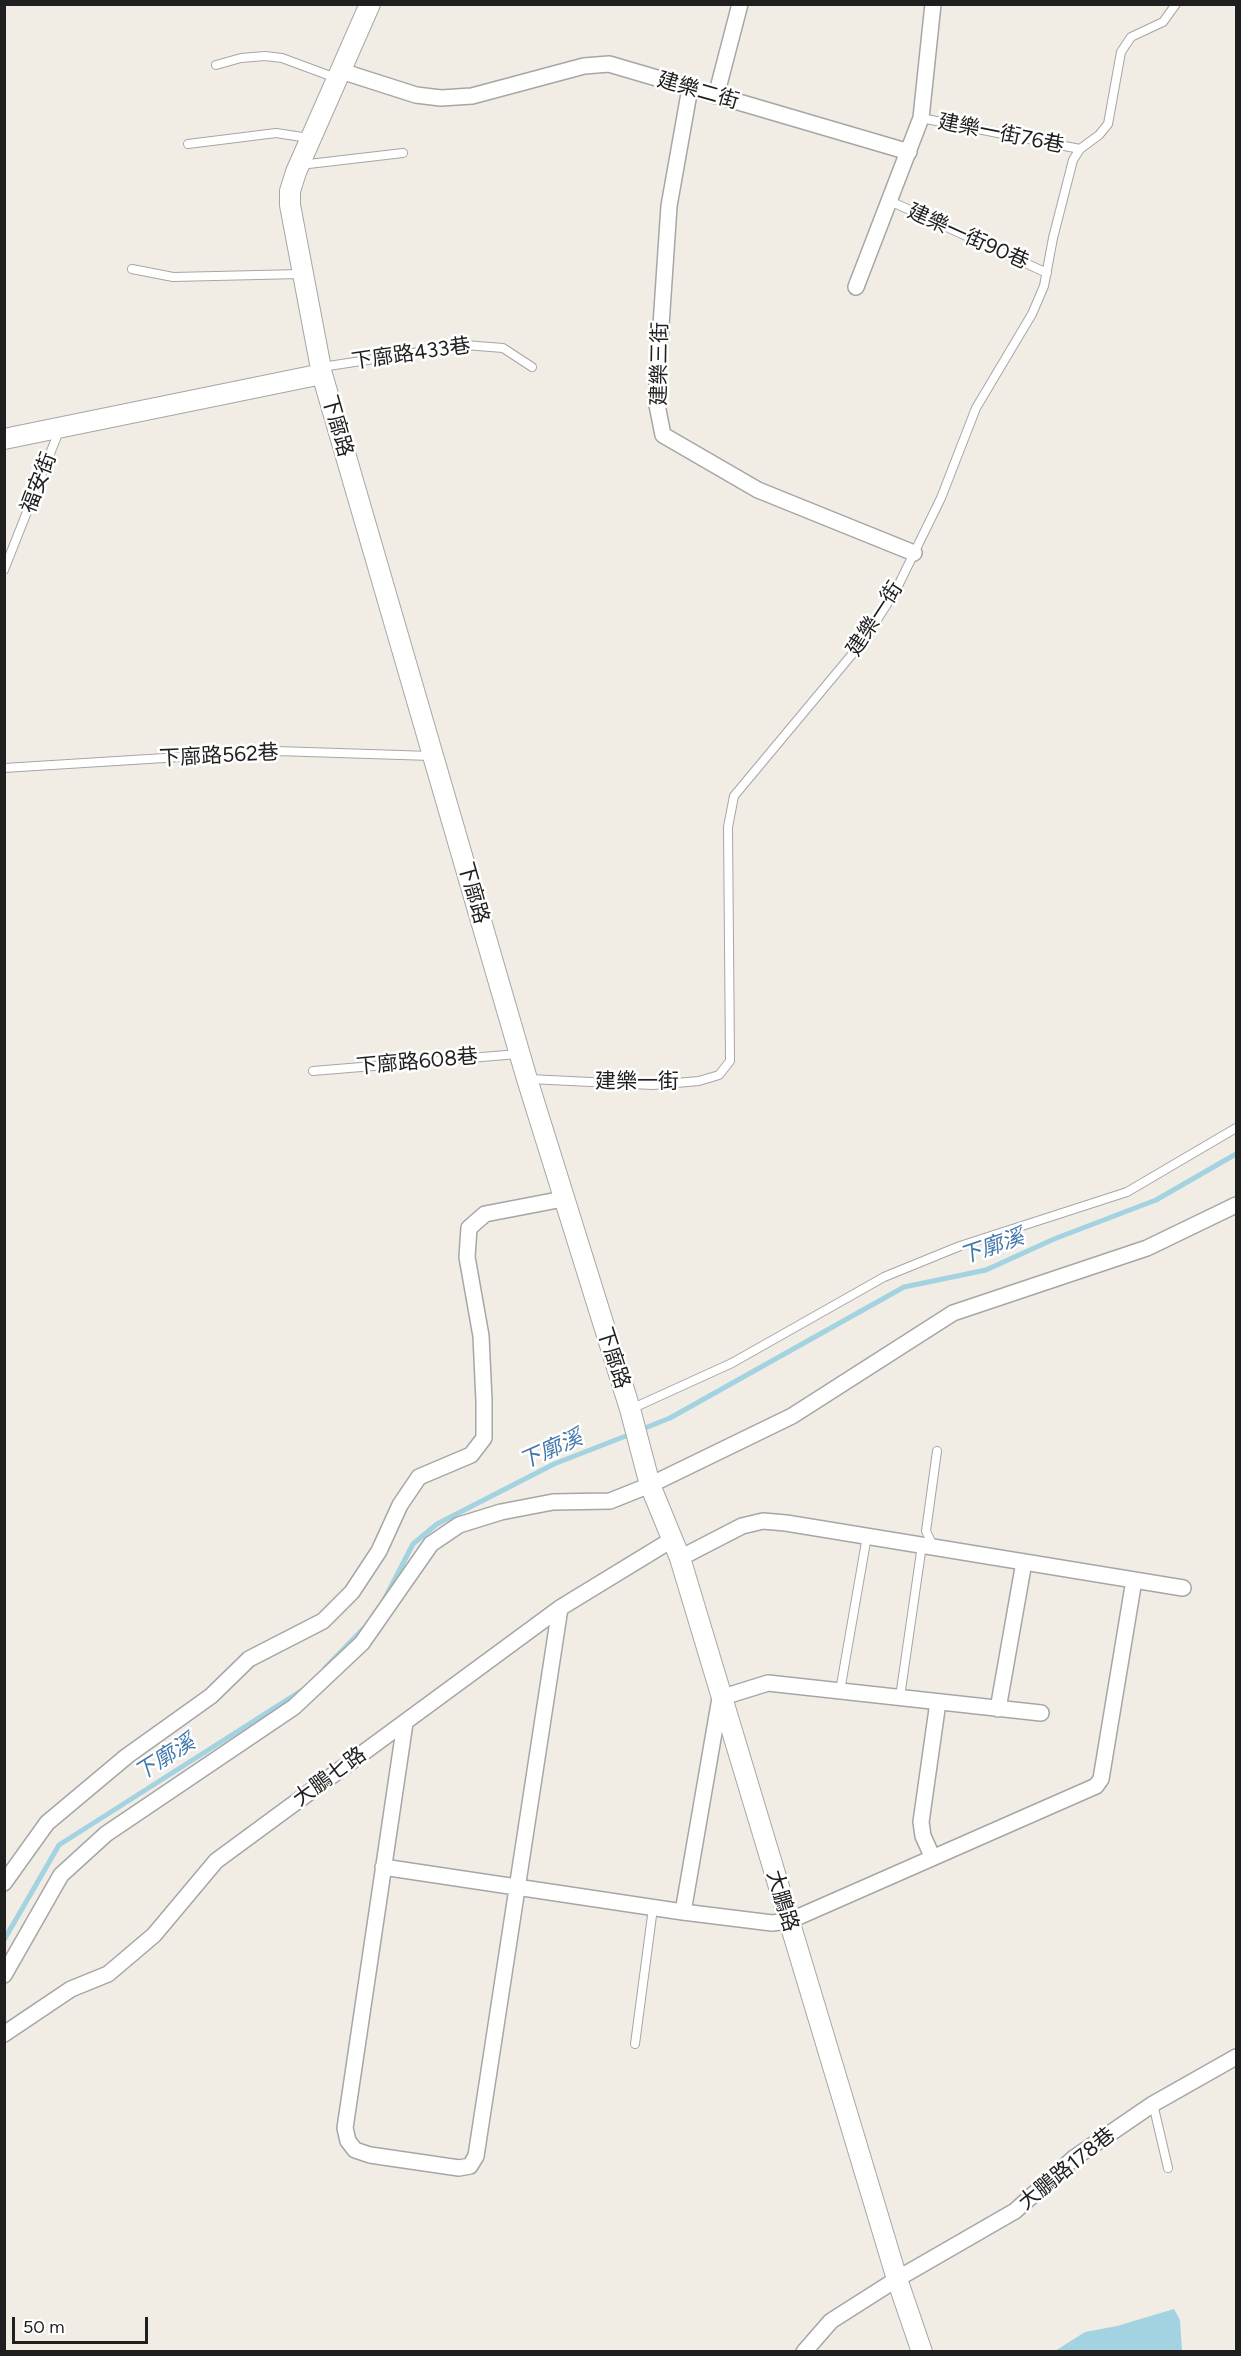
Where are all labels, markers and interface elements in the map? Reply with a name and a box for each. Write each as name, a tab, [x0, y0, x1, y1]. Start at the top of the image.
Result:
street label: 建樂二街	[654, 67, 742, 115]
street label: 建樂一街76巷	[936, 109, 1066, 159]
street label: 建樂一街90巷	[903, 199, 1033, 275]
street label: 建樂三街	[647, 322, 673, 406]
street label: 下廍路433巷	[350, 333, 472, 375]
street label: 下廍路	[316, 392, 358, 460]
street label: 福安街	[16, 449, 62, 517]
street label: 建樂一街	[842, 577, 908, 661]
street label: 下廍路562巷	[159, 740, 279, 772]
street label: 下廍路	[452, 859, 494, 927]
street label: 下廍路608巷	[355, 1044, 479, 1080]
street label: 建樂一街	[595, 1069, 679, 1095]
water label: 下廓溪	[957, 1224, 1027, 1270]
street label: 下廍路	[591, 1324, 635, 1392]
water label: 下廓溪	[515, 1425, 587, 1475]
water label: 下廓溪	[130, 1729, 200, 1787]
street label: 大鵬七路	[289, 1742, 371, 1812]
street label: 大鵬路	[761, 1867, 803, 1935]
street label: 大鵬路178巷	[1014, 2122, 1120, 2216]
scale bar	[15, 2305, 152, 2343]
text: 50 m	[23, 2316, 65, 2338]

